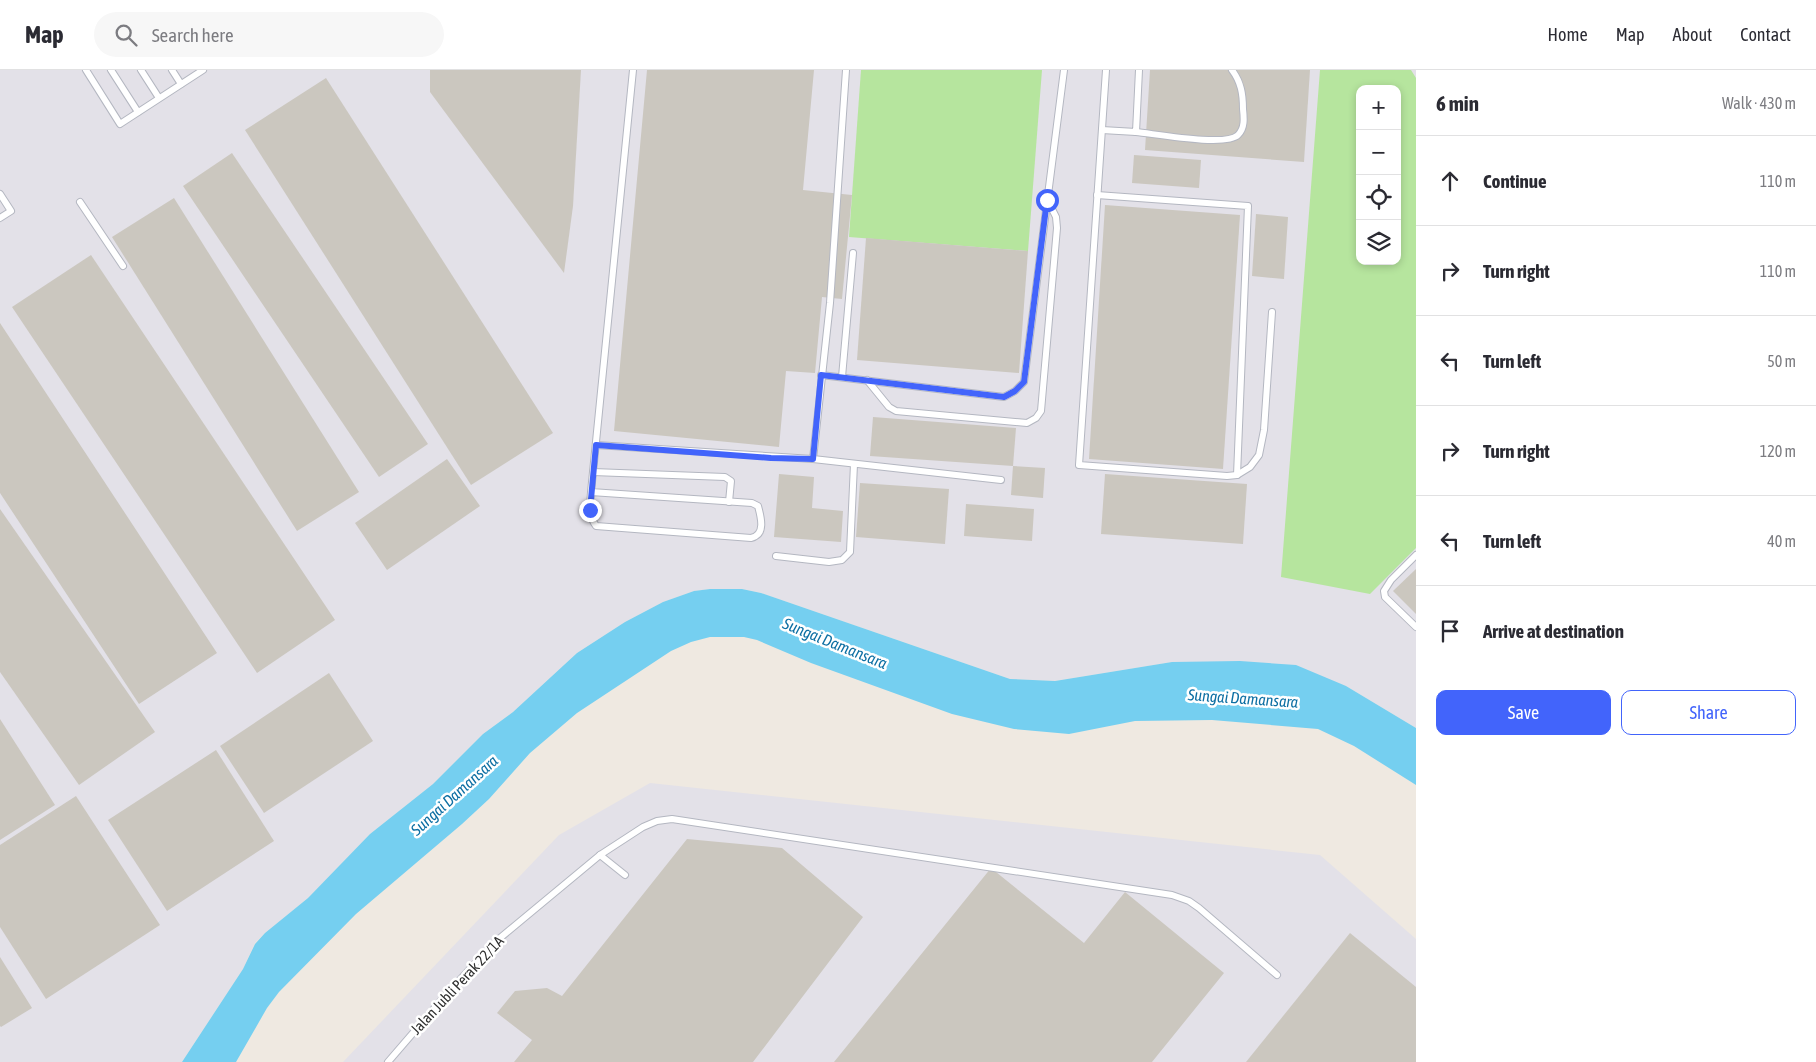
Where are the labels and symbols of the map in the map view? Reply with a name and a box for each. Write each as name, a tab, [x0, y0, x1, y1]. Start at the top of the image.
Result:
route start	[1036, 189, 1059, 212]
route end	[579, 499, 602, 522]
water label: Sungai Damansara	[779, 614, 890, 673]
water label: Sungai Damansara	[1186, 685, 1299, 712]
water label: Sungai Damansara	[406, 751, 502, 840]
street label: Jalan Jubli Perak 22/1A	[407, 932, 507, 1038]

